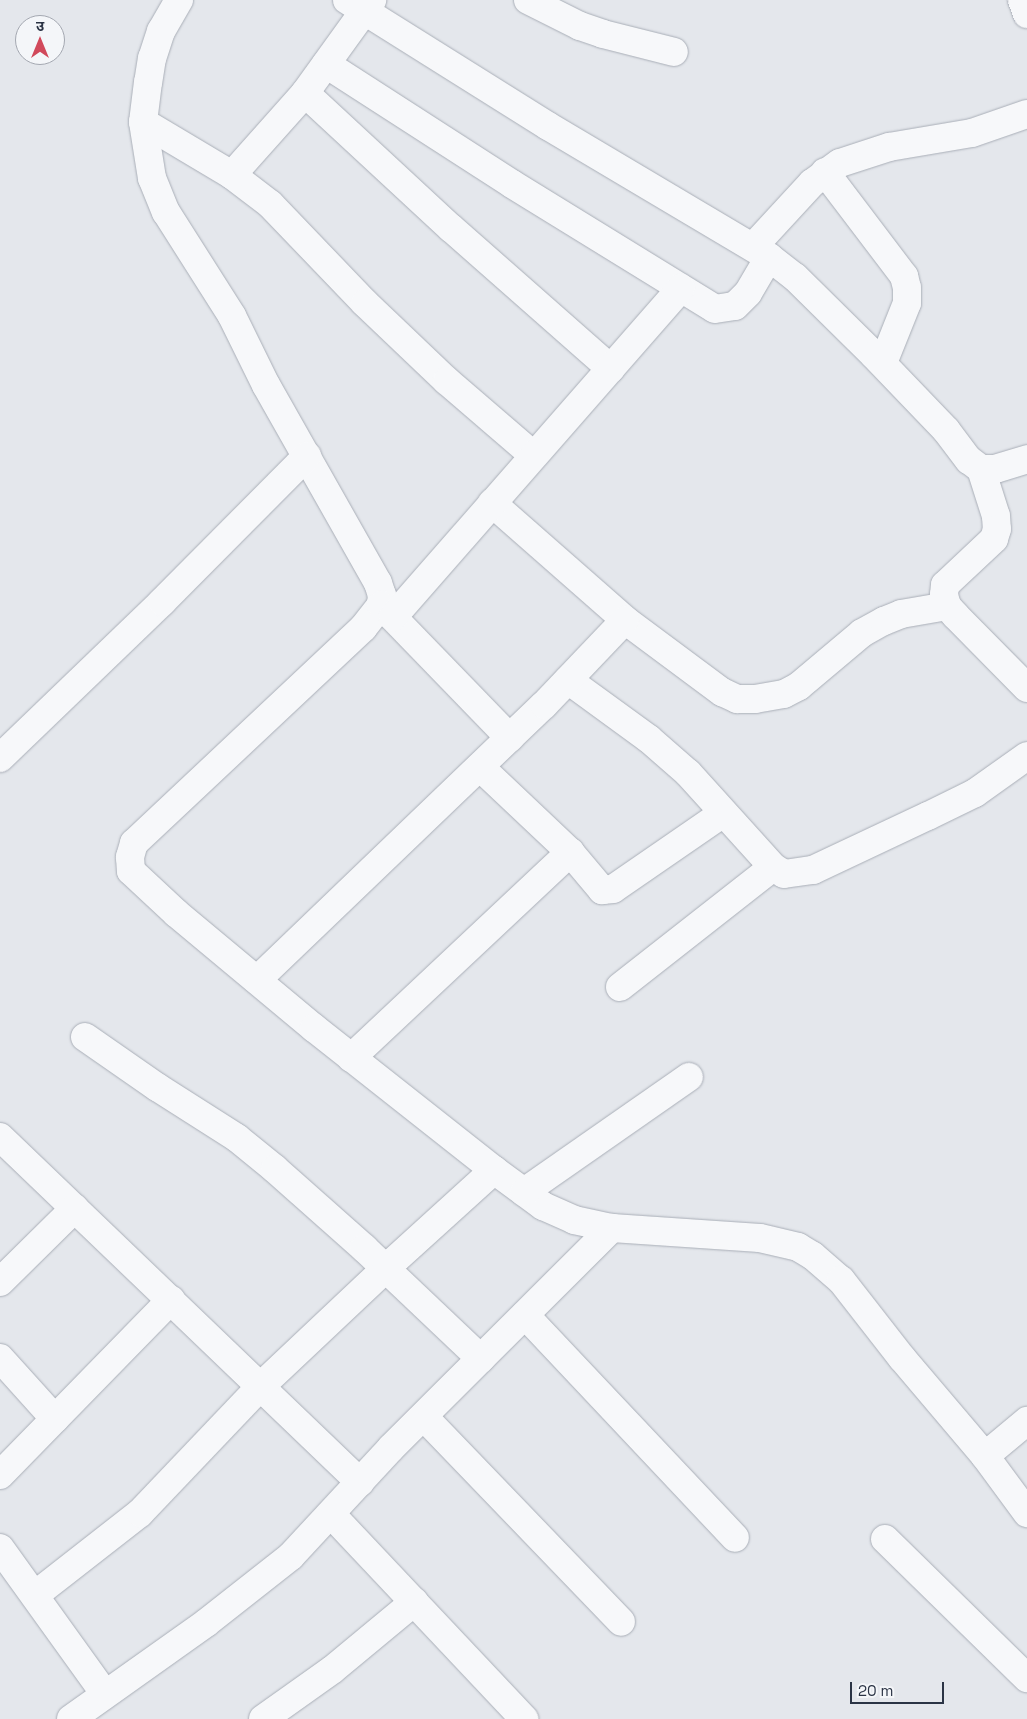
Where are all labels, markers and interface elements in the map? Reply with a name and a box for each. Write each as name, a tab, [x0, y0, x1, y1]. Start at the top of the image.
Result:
north arrow	[15, 15, 65, 65]
text: उ	[36, 17, 44, 35]
scale bar	[852, 1672, 946, 1704]
text: 20 m	[858, 1681, 893, 1700]

